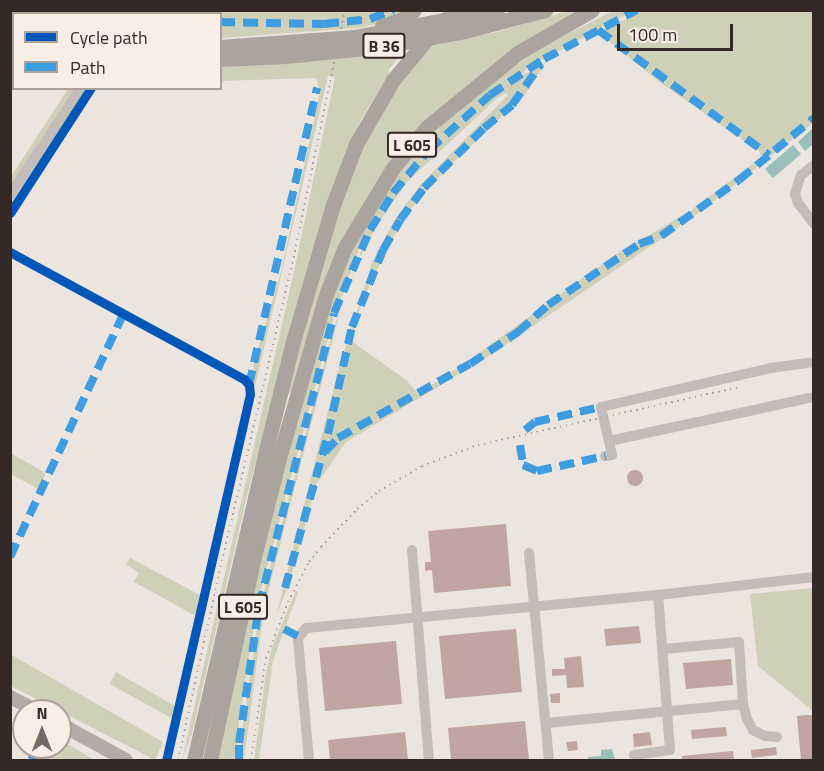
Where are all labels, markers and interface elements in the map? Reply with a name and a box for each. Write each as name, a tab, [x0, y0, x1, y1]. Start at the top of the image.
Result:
legend	[12, 12, 222, 90]
scale bar	[620, 12, 736, 50]
text: 100 m	[628, 21, 677, 48]
text: Cycle path	[70, 24, 148, 51]
road number: B 36	[362, 33, 406, 59]
text: Path	[70, 54, 106, 81]
road number: L 605	[386, 132, 438, 158]
road number: L 605	[218, 594, 268, 620]
north arrow	[12, 699, 72, 759]
text: N	[36, 701, 48, 725]

